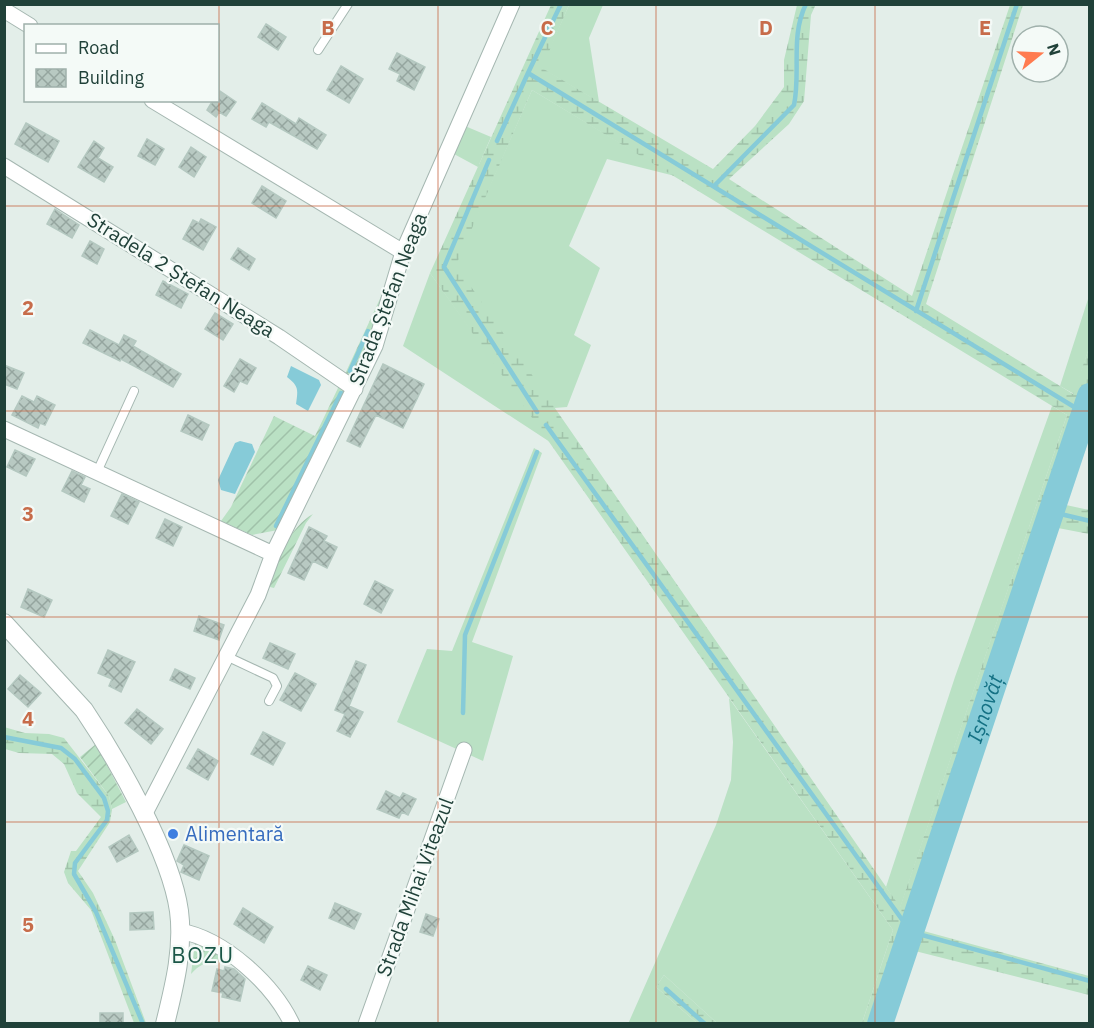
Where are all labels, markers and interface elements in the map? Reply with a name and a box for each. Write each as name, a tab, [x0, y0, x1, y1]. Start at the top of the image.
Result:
text: B	[321, 14, 335, 41]
text: C	[540, 14, 554, 41]
text: D	[759, 14, 773, 41]
text: E	[979, 14, 991, 41]
legend	[24, 24, 219, 102]
north arrow	[1010, 24, 1070, 84]
text: Road	[78, 36, 119, 59]
text: N	[1043, 41, 1066, 58]
text: Building	[78, 66, 145, 89]
street label: Stradela 2 Ștefan Neaga	[82, 206, 280, 344]
street label: Strada Ștefan Neaga	[342, 208, 433, 389]
text: 2	[22, 294, 34, 321]
text: 3	[22, 500, 34, 527]
water label: Ișnovăț	[960, 670, 1009, 746]
text: 4	[22, 705, 34, 732]
street label: Strada Mihai Viteazul	[370, 794, 459, 980]
place label: Alimentară	[185, 820, 284, 847]
marker: Alimentară	[166, 827, 180, 841]
text: 5	[22, 911, 34, 938]
district label: BOZU	[171, 940, 235, 969]

